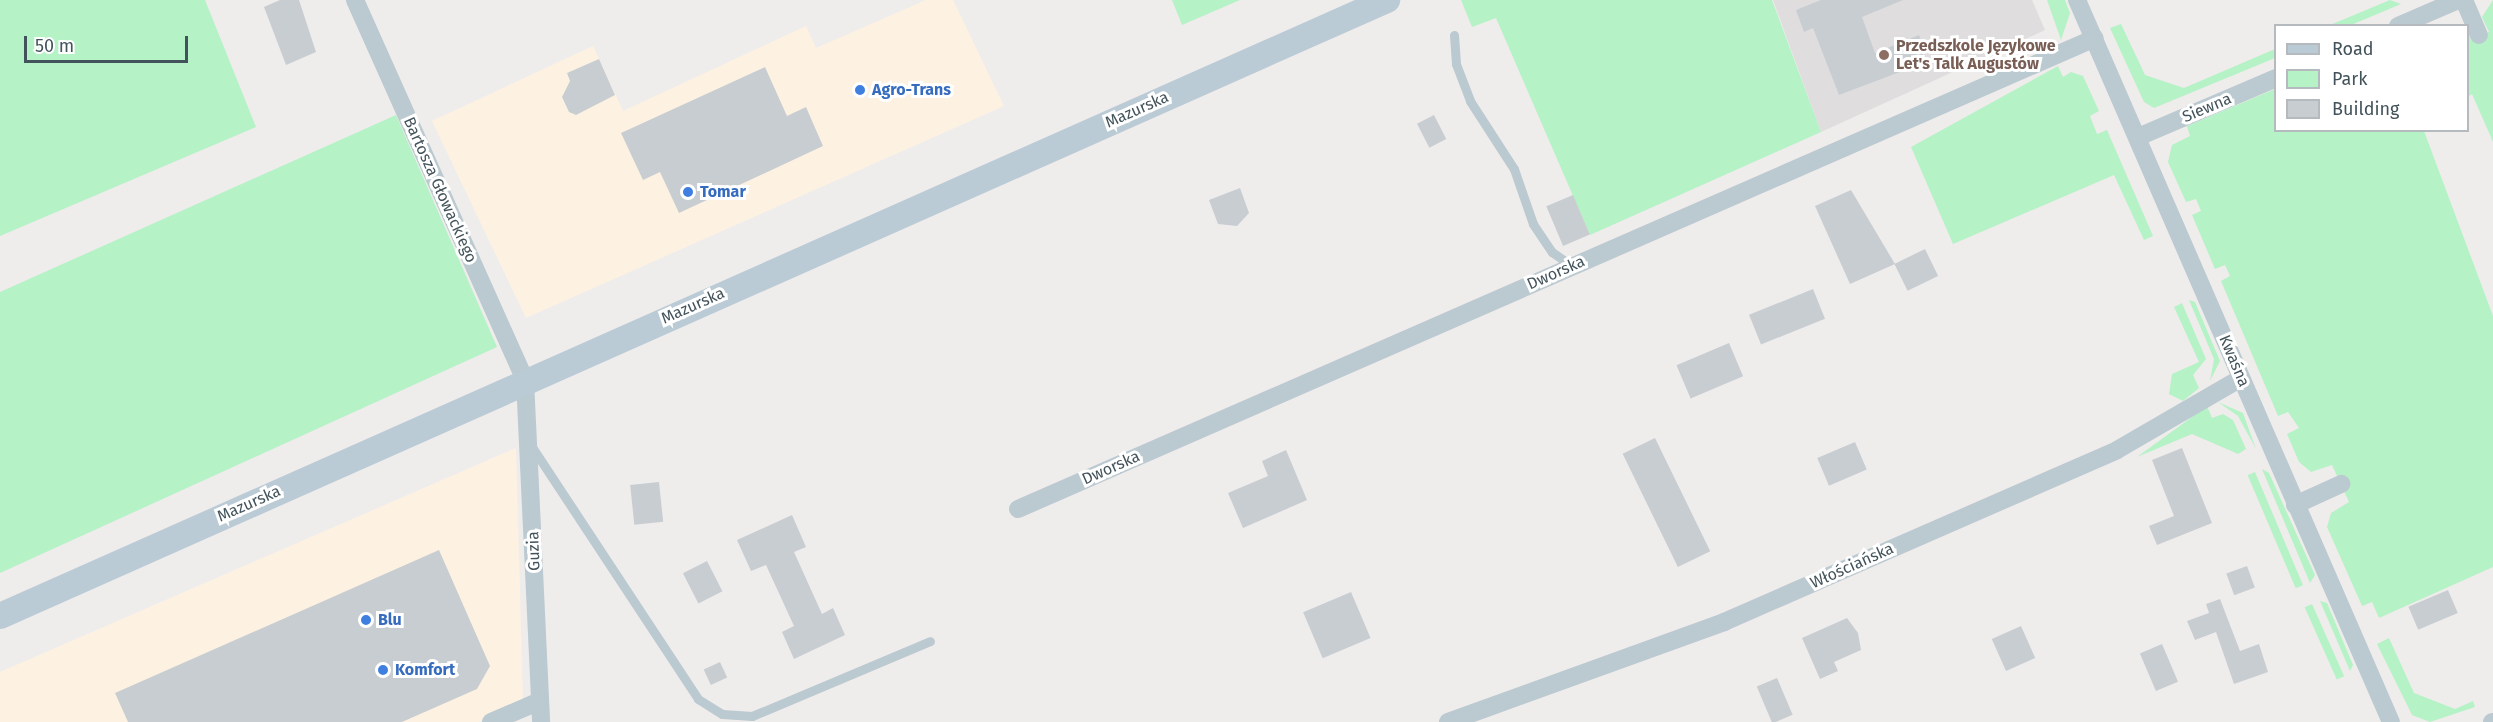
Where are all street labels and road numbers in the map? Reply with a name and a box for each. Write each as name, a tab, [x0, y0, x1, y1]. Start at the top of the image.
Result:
street label: Mazurska	[1102, 88, 1172, 132]
street label: Siewna	[2180, 89, 2234, 127]
street label: Bartosza Głowackiego	[399, 114, 481, 266]
street label: Dworska	[1524, 252, 1588, 294]
street label: Mazurska	[658, 284, 728, 328]
street label: Kwaśna	[2214, 332, 2254, 390]
street label: Dworska	[1079, 447, 1143, 489]
street label: Mazurska	[214, 482, 284, 526]
street label: Guzia	[524, 531, 544, 571]
street label: Włościańska	[1807, 539, 1897, 593]

